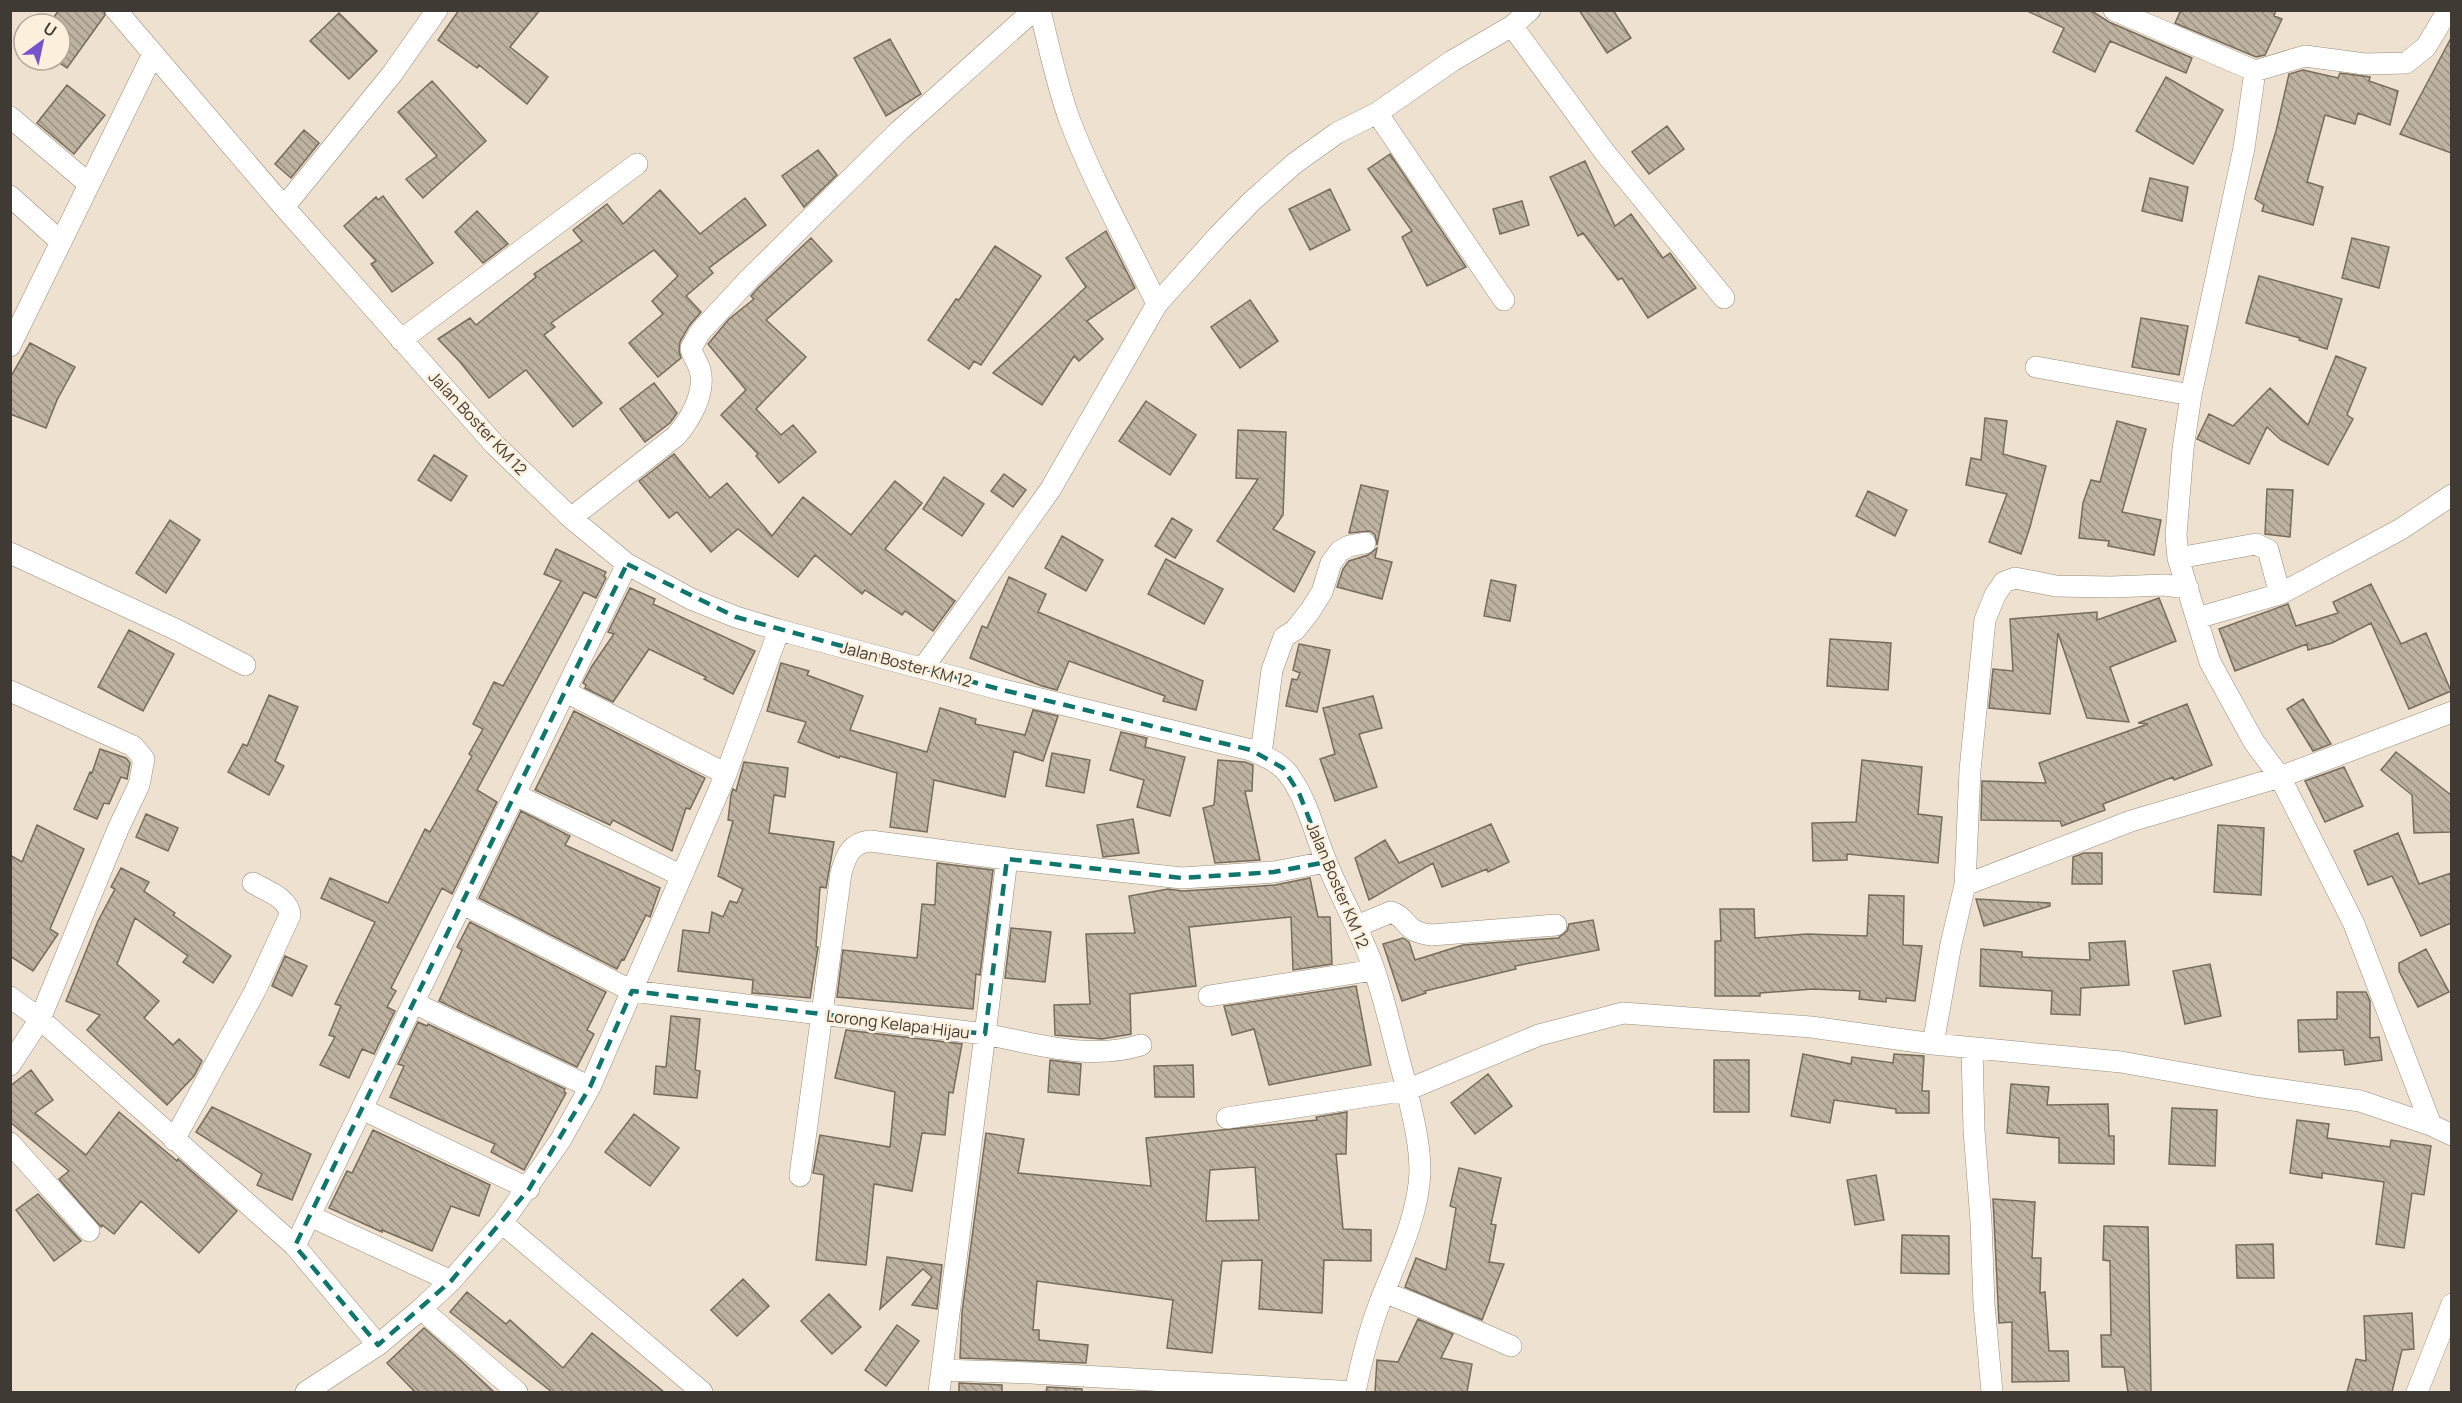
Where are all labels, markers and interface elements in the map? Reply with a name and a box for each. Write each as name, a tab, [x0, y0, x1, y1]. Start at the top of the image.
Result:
north arrow	[12, 12, 72, 72]
text: U	[39, 17, 61, 42]
street label: Jalan Boster KM 12	[424, 366, 532, 480]
street label: Jalan Boster KM 12	[838, 636, 974, 692]
street label: Jalan Boster KM 12	[1301, 819, 1375, 951]
street label: Lorong Kelapa Hijau	[825, 1004, 971, 1044]

